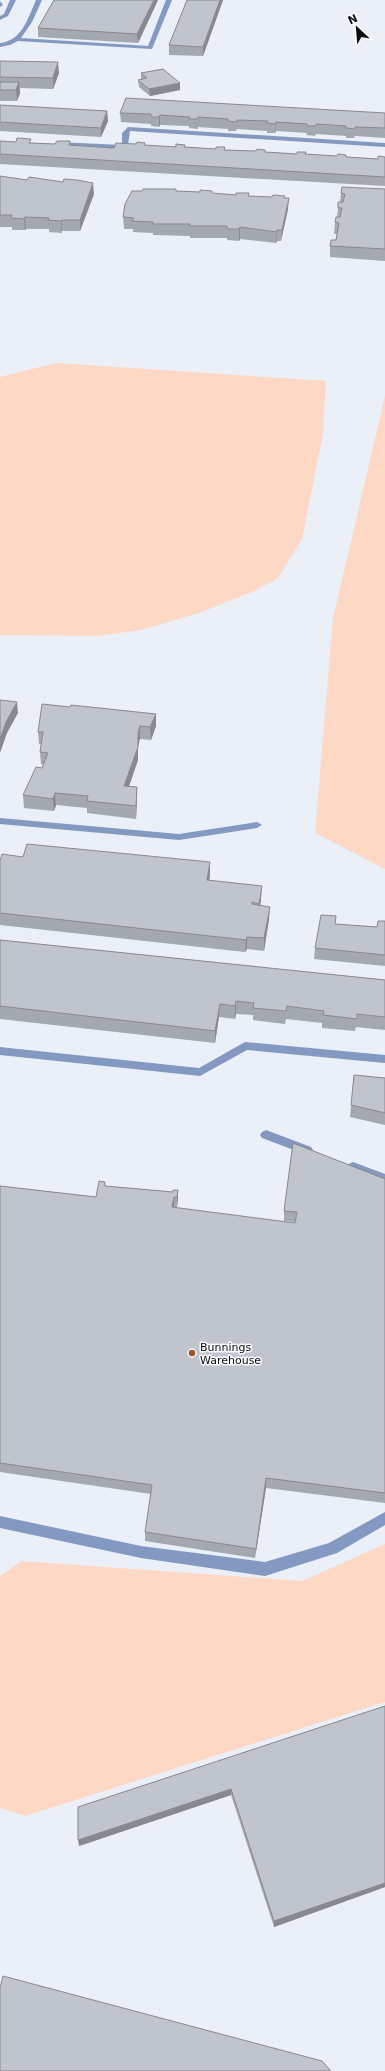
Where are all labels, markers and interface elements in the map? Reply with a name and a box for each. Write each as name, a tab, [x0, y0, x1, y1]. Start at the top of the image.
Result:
north arrow	[337, 8, 377, 48]
text: N	[346, 12, 360, 27]
place label: Bunnings Warehouse	[200, 1341, 261, 1367]
marker: Bunnings Warehouse	[187, 1348, 197, 1358]

